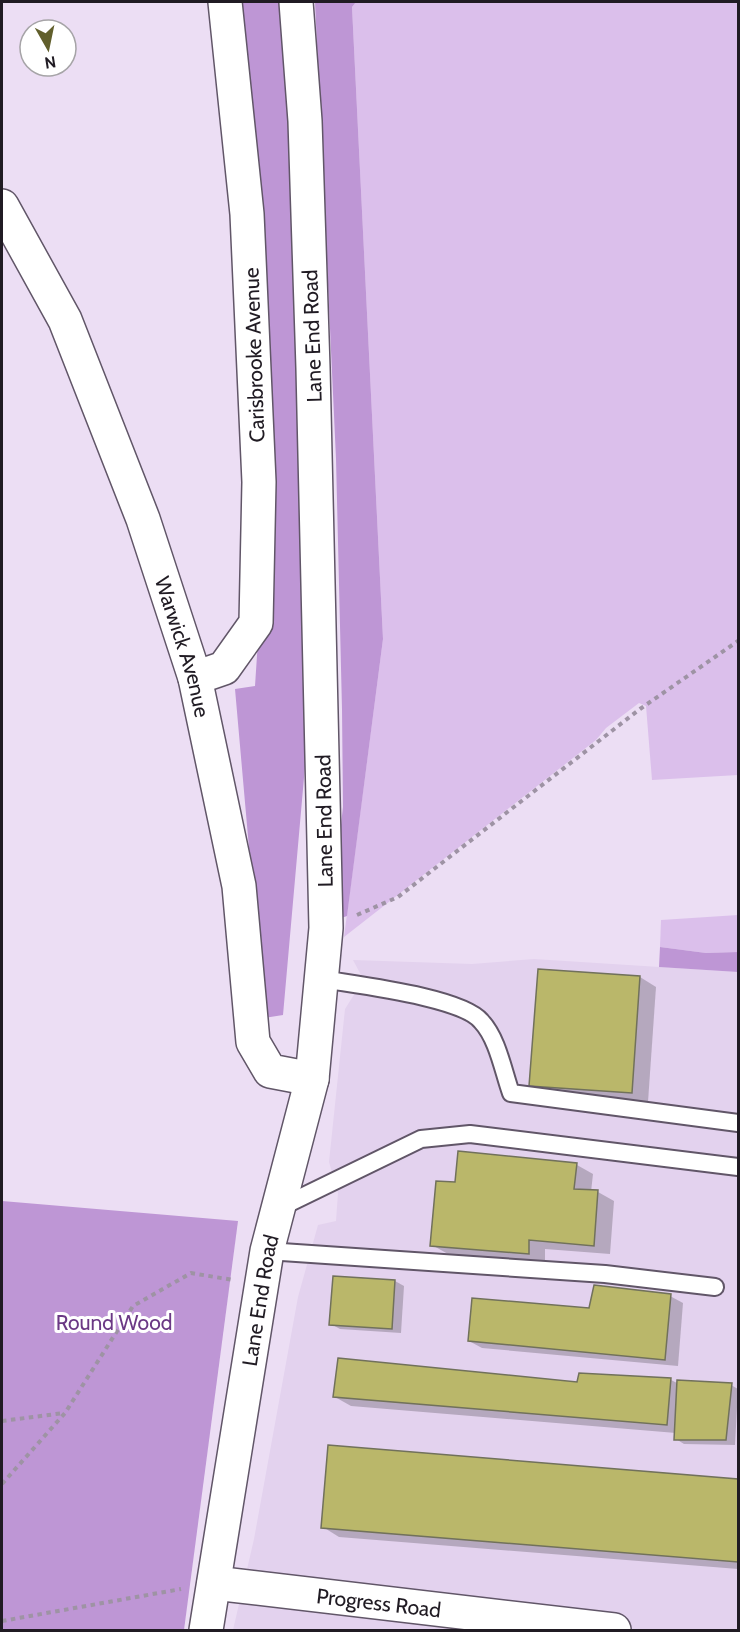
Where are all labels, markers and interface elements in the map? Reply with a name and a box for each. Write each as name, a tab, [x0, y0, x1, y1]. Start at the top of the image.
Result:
north arrow	[18, 18, 78, 78]
text: N	[43, 52, 57, 73]
street label: Carisbrooke Avenue	[238, 267, 270, 443]
street label: Lane End Road	[297, 269, 327, 403]
street label: Warwick Avenue	[150, 573, 215, 720]
street label: Lane End Road	[310, 754, 338, 888]
street label: Lane End Road	[236, 1232, 283, 1368]
park label: Round Wood	[56, 1310, 172, 1335]
street label: Progress Road	[315, 1583, 442, 1622]

